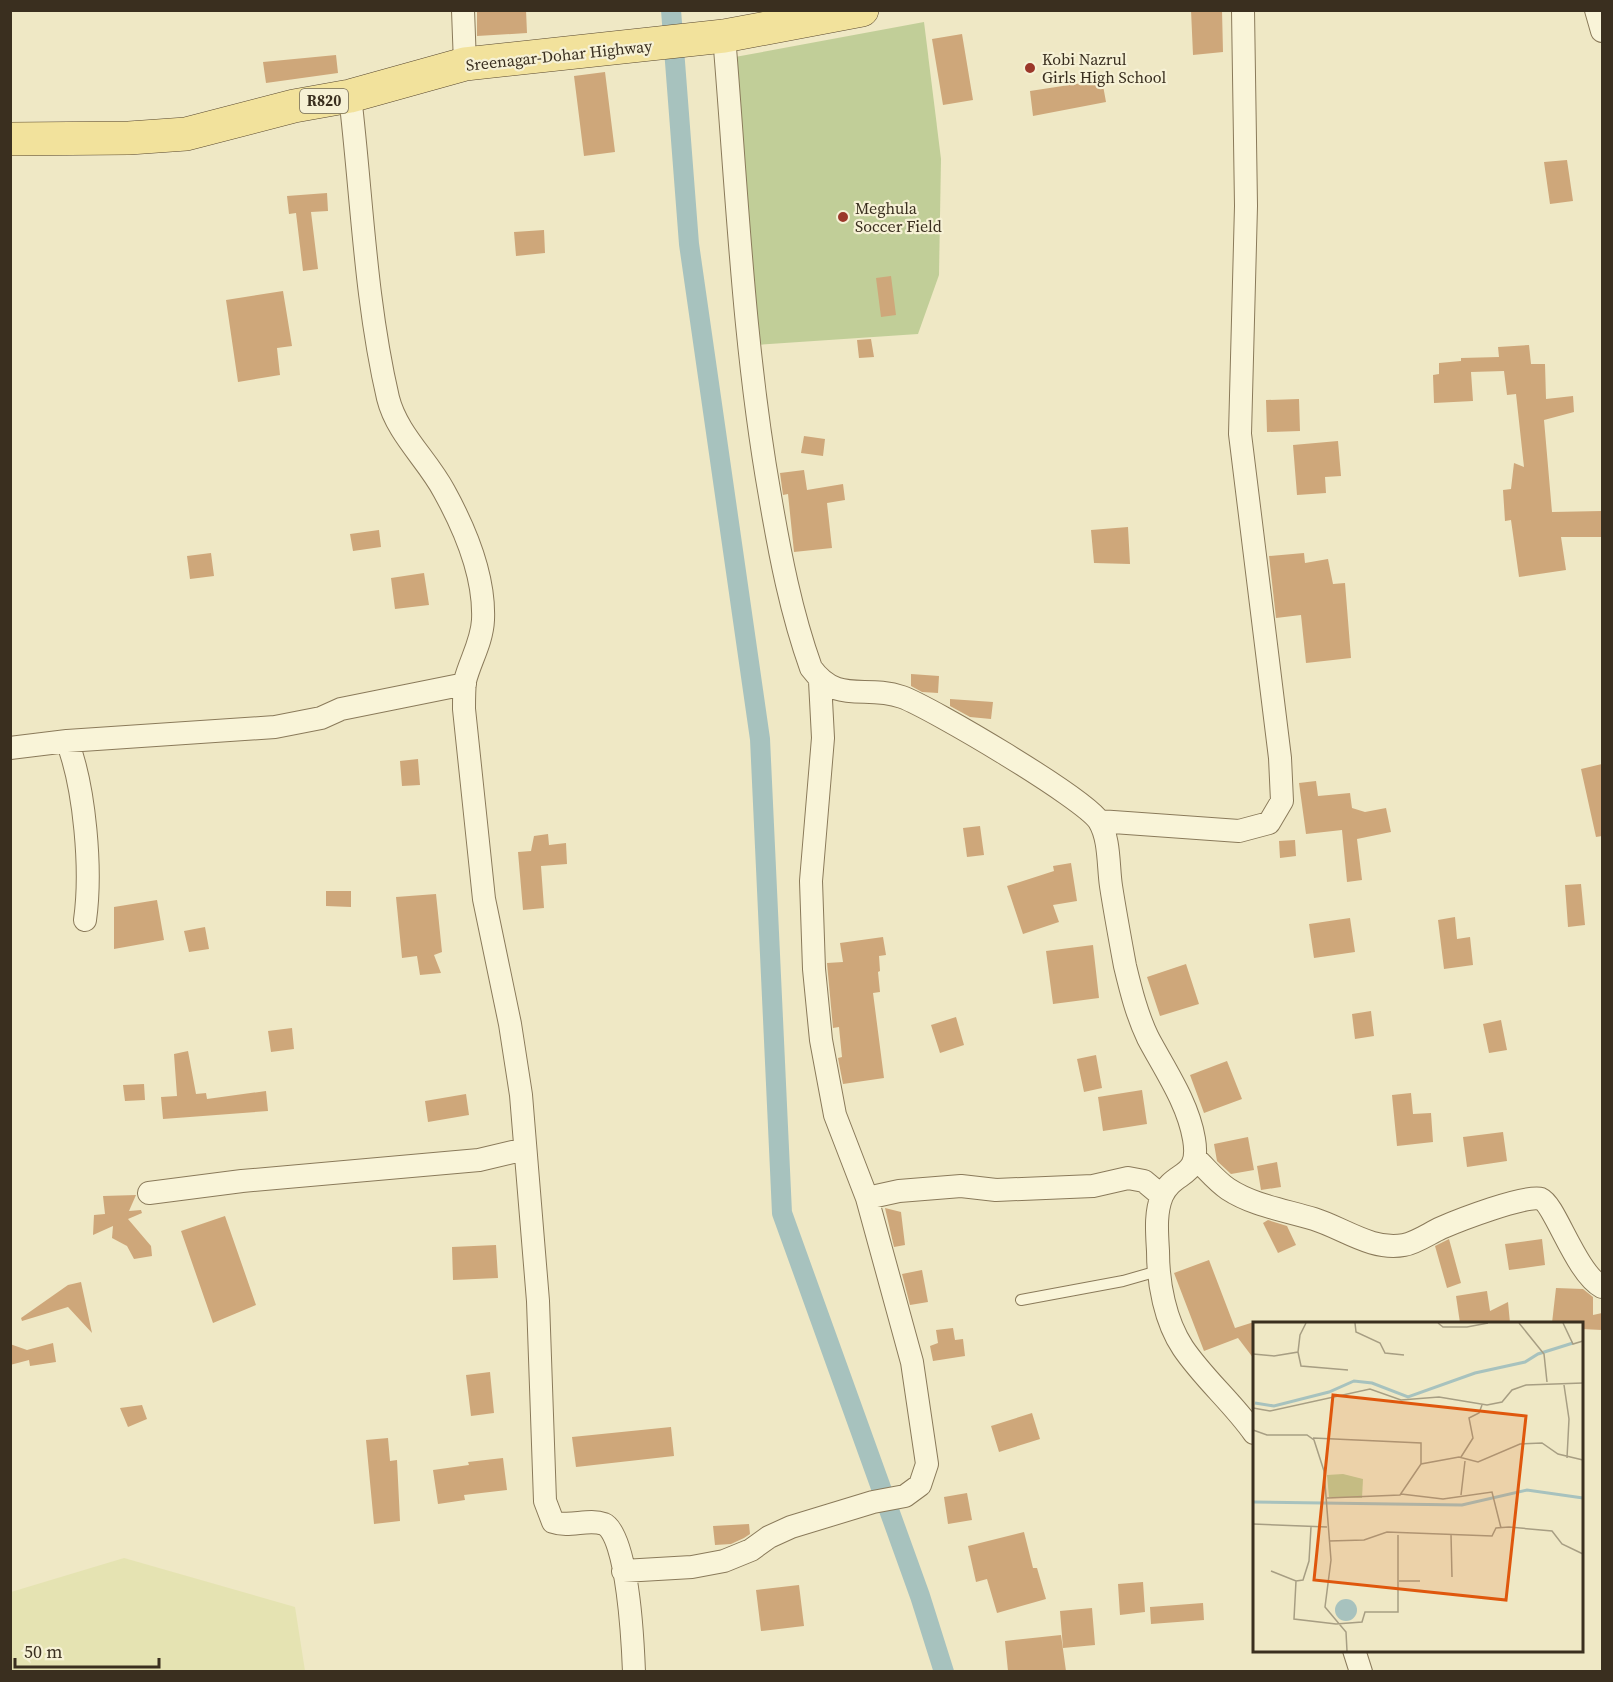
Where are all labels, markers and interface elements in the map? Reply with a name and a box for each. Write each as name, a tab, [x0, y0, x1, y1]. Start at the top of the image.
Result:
street label: Sreenagar-Dohar Highway	[465, 34, 654, 76]
place label: Kobi Nazrul Girls High School	[1042, 48, 1166, 88]
marker: Kobi Nazrul Girls High School	[1023, 61, 1037, 75]
road number: R820	[300, 89, 348, 113]
place label: Meghula Soccer Field	[855, 197, 942, 237]
marker: Meghula Soccer Field	[836, 210, 850, 224]
inset map	[1253, 1322, 1583, 1652]
scale bar	[15, 1631, 159, 1669]
text: 50 m	[24, 1639, 62, 1664]

